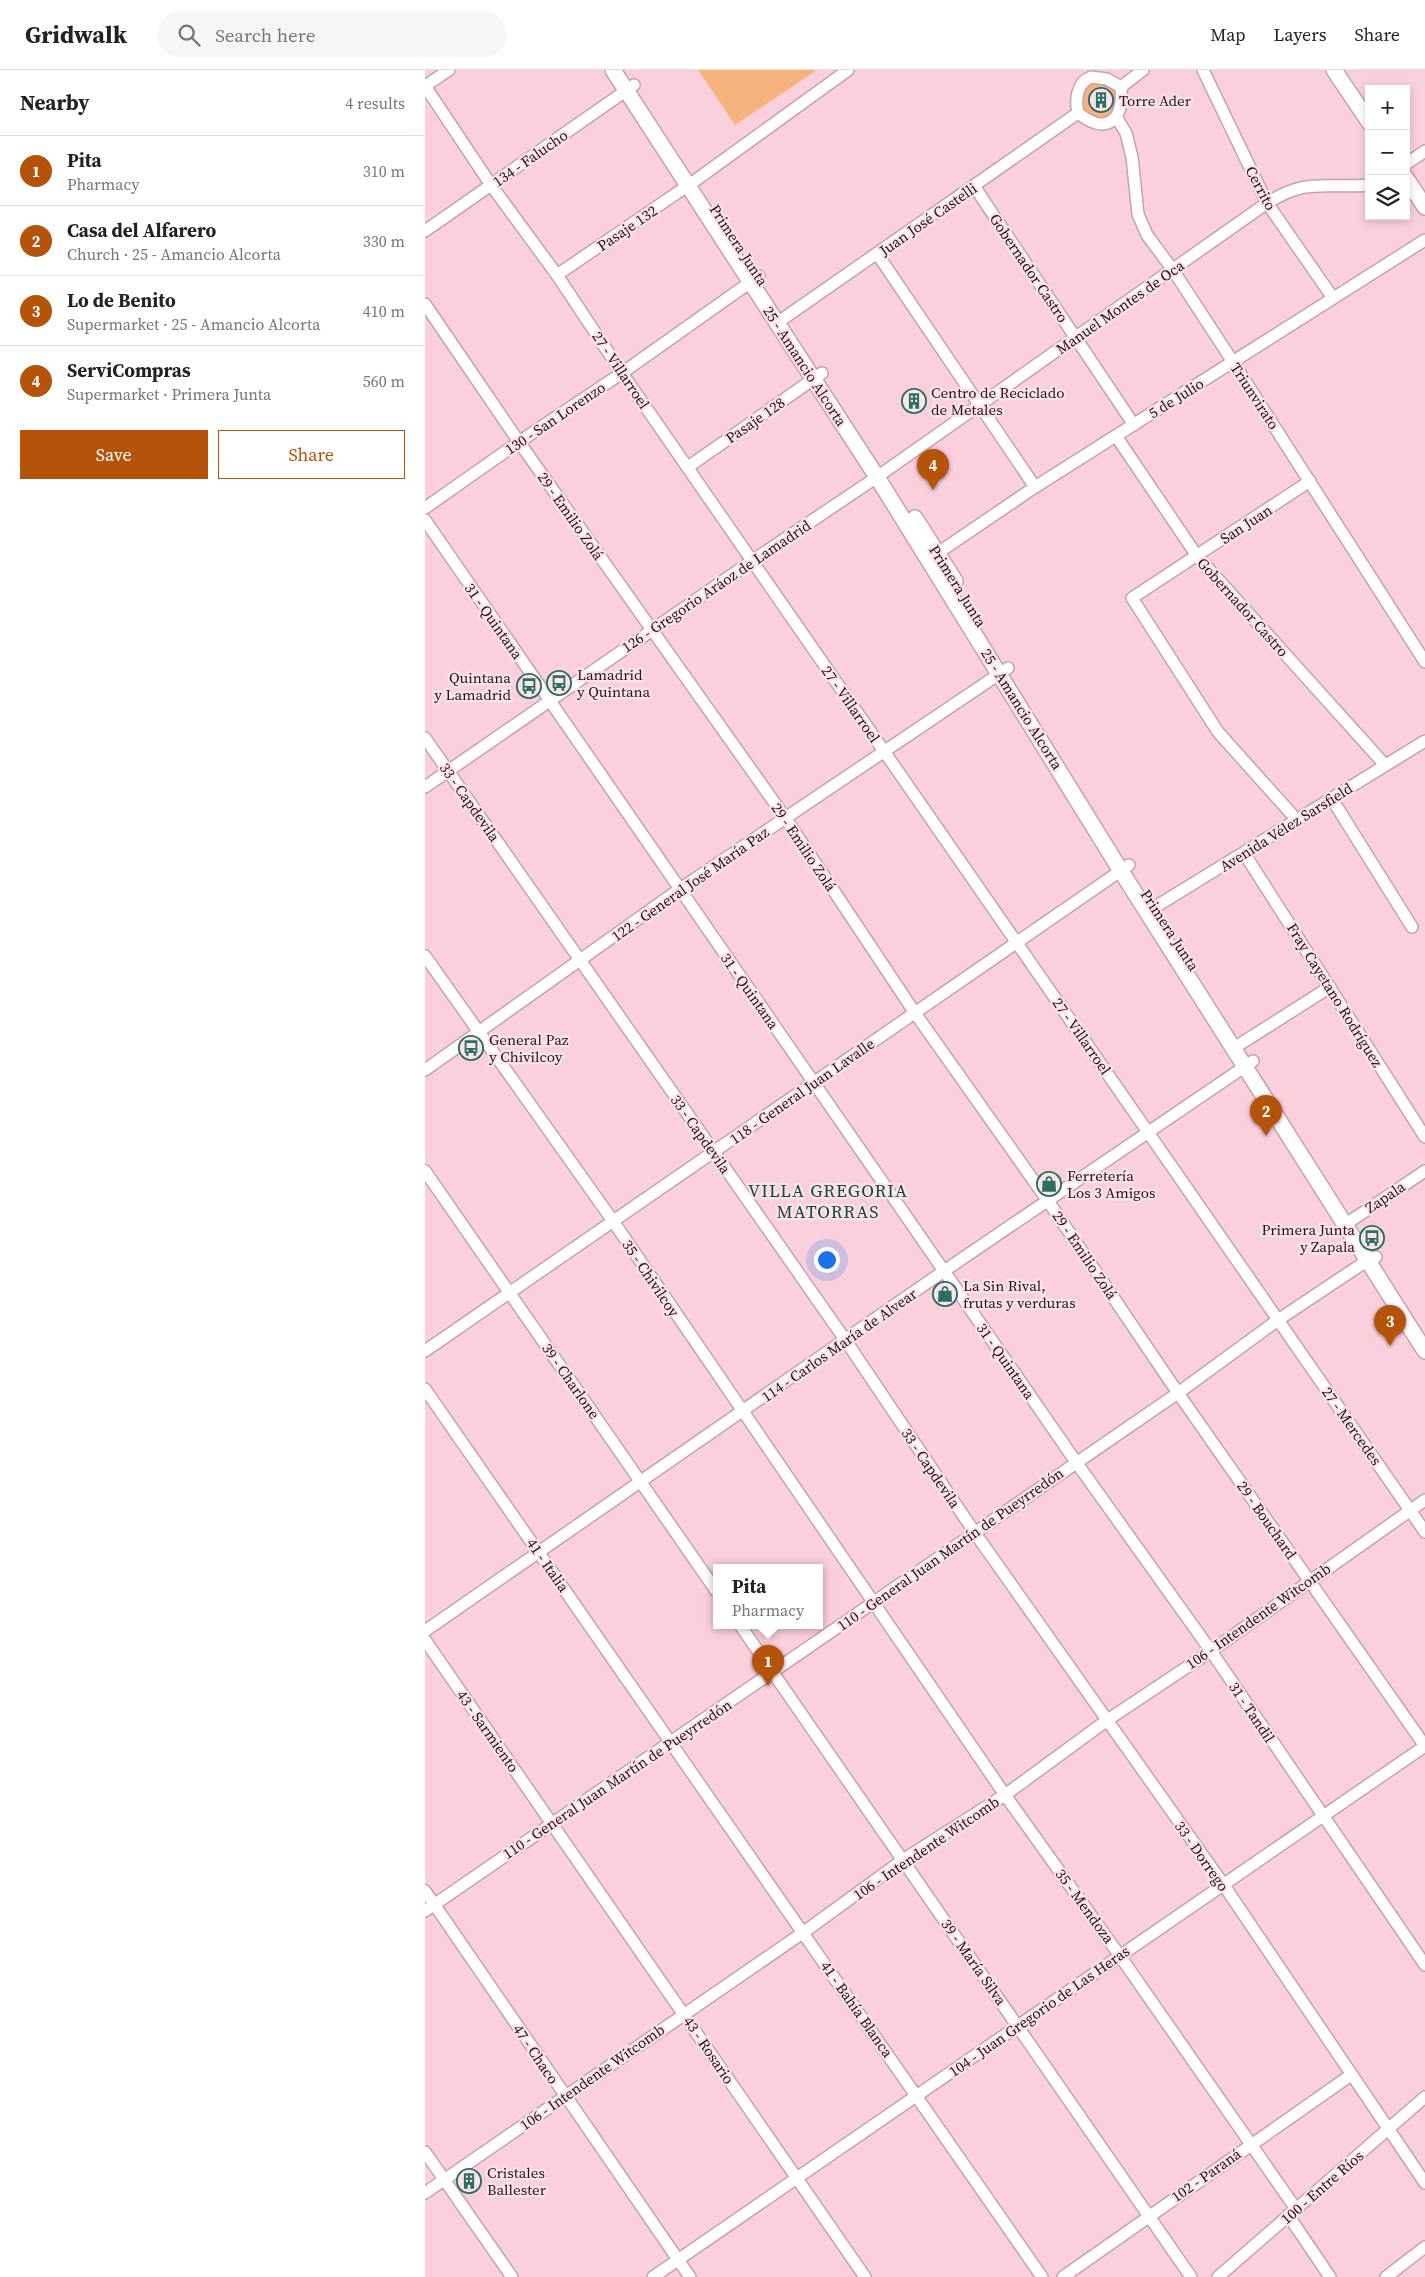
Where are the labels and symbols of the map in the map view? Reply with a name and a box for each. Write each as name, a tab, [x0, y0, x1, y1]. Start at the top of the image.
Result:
building icon: Torre Ader	[1088, 87, 1114, 113]
place label: Torre Ader	[1119, 90, 1192, 111]
street label: 134 - Falucho	[488, 124, 572, 192]
street label: Cerrito	[1241, 162, 1281, 214]
street label: Juan José Castelli	[874, 178, 981, 261]
street label: Pasaje 132	[593, 200, 661, 256]
street label: Primera Junta	[705, 200, 773, 290]
street label: Gobernador Castro	[985, 209, 1073, 327]
street label: Manuel Montes de Oca	[1052, 255, 1189, 359]
street label: 25 - Amancio Alcorta	[758, 302, 852, 430]
street label: 27 - Villarroel	[587, 327, 655, 413]
street label: Triunvirato	[1226, 359, 1284, 433]
street label: 5 de Julio	[1144, 373, 1208, 423]
street label: 130 - San Lorenzo	[501, 377, 609, 459]
place label: Centro de Reciclado de Metales	[931, 382, 1065, 420]
building icon: Centro de Reciclado de Metales	[901, 388, 927, 414]
street label: Pasaje 128	[721, 392, 789, 448]
pin: 4	[917, 449, 949, 490]
street label: 29 - Emilio Zolá	[533, 468, 609, 564]
street label: San Juan	[1216, 499, 1276, 549]
street label: 126 - Gregorio Aráoz de Lamadrid	[617, 514, 815, 657]
street label: Primera Junta	[924, 541, 992, 631]
street label: Gobernador Castro	[1193, 553, 1293, 661]
street label: 31 - Quintana	[460, 579, 528, 664]
street label: 25 - Amancio Alcorta	[976, 644, 1068, 774]
street label: 27 - Villarroel	[817, 661, 886, 747]
place label: Lamadrid y Quintana	[577, 664, 651, 702]
place label: Quintana y Lamadrid	[434, 667, 511, 705]
bus stop icon: Lamadrid y Quintana	[546, 670, 572, 696]
bus stop icon: Quintana y Lamadrid	[516, 673, 542, 699]
street label: 33 - Capdevila	[435, 758, 505, 846]
street label: Avenida Vélez Sarsfield	[1216, 777, 1357, 876]
street label: 29 - Emilio Zolá	[767, 799, 842, 896]
street label: 122 - General José María Paz	[607, 821, 773, 946]
street label: Primera Junta	[1136, 885, 1204, 975]
street label: Fray Cayetano Rodríguez	[1282, 919, 1388, 1071]
street label: 31 - Quintana	[716, 949, 784, 1034]
street label: 27 - Villarroel	[1048, 993, 1117, 1079]
place label: General Paz y Chivilcoy	[489, 1029, 569, 1067]
street label: 118 - General Juan Lavalle	[725, 1033, 879, 1149]
bus stop icon: General Paz y Chivilcoy	[458, 1035, 484, 1061]
street label: 33 - Capdevila	[666, 1090, 736, 1178]
pin: 2	[1250, 1095, 1282, 1136]
place label: Ferretería Los 3 Amigos	[1067, 1165, 1156, 1203]
shop icon: Ferretería Los 3 Amigos	[1036, 1171, 1062, 1197]
street label: Zapala	[1361, 1176, 1409, 1218]
district label: VILLA GREGORIA MATORRAS	[748, 1178, 908, 1224]
street label: 29 - Emilio Zolá	[1048, 1207, 1123, 1304]
place label: Primera Junta y Zapala	[1262, 1219, 1355, 1257]
bus stop icon: Primera Junta y Zapala	[1359, 1225, 1385, 1251]
street label: 35 - Chivilcoy	[617, 1235, 685, 1321]
your location	[814, 1247, 840, 1273]
place label: La Sin Rival, frutas y verduras	[963, 1275, 1076, 1313]
shop icon: La Sin Rival, frutas y verduras	[932, 1281, 958, 1307]
street label: 114 - Carlos María de Alvear	[757, 1283, 922, 1407]
pin: 3	[1374, 1305, 1406, 1346]
street label: 31 - Quintana	[972, 1319, 1040, 1404]
street label: 39 - Charlone	[537, 1339, 605, 1423]
street label: 27 - Mercedes	[1317, 1383, 1387, 1469]
street label: 33 - Capdevila	[897, 1424, 966, 1512]
street label: 110 - General Juan Martín de Pueyrredón	[832, 1462, 1068, 1636]
street label: 29 - Bouchard	[1232, 1477, 1302, 1564]
street label: 41 - Italia	[522, 1534, 574, 1596]
street label: 106 - Intendente Witcomb	[1181, 1558, 1335, 1674]
pin: 1	[752, 1645, 784, 1686]
street label: 31 - Tandil	[1224, 1678, 1280, 1747]
street label: 43 - Sarmiento	[452, 1686, 524, 1776]
street label: 110 - General Juan Martín de Pueyrredón	[498, 1694, 736, 1864]
street label: 106 - Intendente Witcomb	[849, 1791, 1003, 1905]
street label: 33 - Dorrego	[1170, 1817, 1234, 1895]
street label: 35 - Mendoza	[1051, 1864, 1120, 1948]
street label: 39 - María Silva	[936, 1915, 1012, 2010]
street label: 104 - Juan Gregorio de Las Heras	[944, 1940, 1134, 2082]
street label: 41 - Bahía Blanca	[816, 1956, 898, 2062]
street label: 43 - Rosario	[679, 2012, 739, 2088]
street label: 106 - Intendente Witcomb	[515, 2019, 669, 2135]
street label: 47 - Chaco	[508, 2020, 564, 2088]
street label: 102 - Paraná	[1167, 2143, 1246, 2207]
street label: 100 - Entre Ríos	[1276, 2145, 1368, 2229]
place label: Cristales Ballester	[487, 2162, 547, 2200]
building icon: Cristales Ballester	[456, 2168, 482, 2194]

